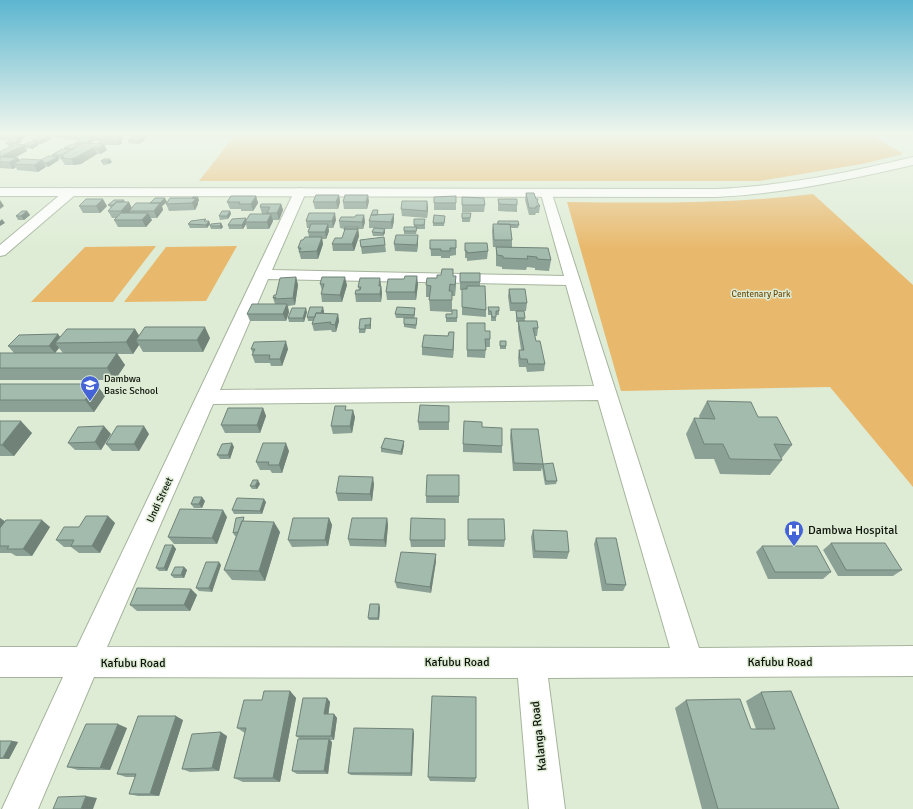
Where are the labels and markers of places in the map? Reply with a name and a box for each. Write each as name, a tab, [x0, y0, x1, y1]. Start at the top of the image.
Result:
place label: Dambwa Basic School	[104, 373, 158, 397]
school or university icon: Dambwa Basic School	[79, 374, 101, 402]
hospital icon: Dambwa Hospital	[783, 519, 805, 547]
place label: Dambwa Hospital	[808, 523, 898, 538]

